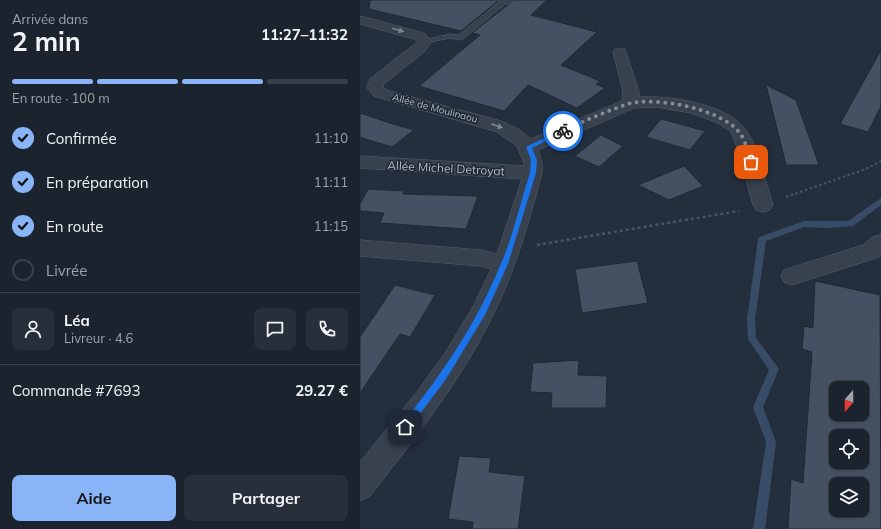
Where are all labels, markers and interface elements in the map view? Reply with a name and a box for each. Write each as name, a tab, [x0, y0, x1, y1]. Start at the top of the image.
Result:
text: Arrivée dans	[12, 11, 88, 27]
text: 2 min	[12, 25, 81, 58]
text: 11:27–11:32	[261, 25, 348, 44]
one-way arrow	[392, 27, 404, 33]
text: En route · 100 m	[12, 90, 110, 106]
street label: Allée de Moulinaou	[391, 90, 479, 126]
courier	[543, 111, 583, 151]
icon: bike	[552, 120, 574, 142]
one-way arrow	[491, 123, 503, 129]
icon: check	[12, 127, 34, 149]
text: Confirmée	[46, 129, 117, 148]
text: 11:10	[314, 130, 348, 146]
pin	[734, 145, 768, 179]
icon: bag	[740, 151, 762, 173]
street label: Allée Michel Detroyat	[387, 157, 505, 179]
icon: check	[12, 171, 34, 193]
text: En préparation	[46, 173, 149, 192]
text: 11:11	[314, 174, 348, 190]
icon: check	[12, 215, 34, 237]
text: En route	[46, 217, 103, 236]
text: 11:15	[314, 218, 348, 234]
text: Livrée	[46, 261, 87, 280]
button: person	[12, 308, 54, 350]
button: chat	[254, 308, 296, 350]
button: phone	[306, 308, 348, 350]
text: Léa	[64, 311, 90, 330]
text: Livreur · 4.6	[64, 330, 133, 346]
text: Commande #7693	[12, 381, 141, 400]
text: 29.27 €	[295, 381, 348, 400]
north arrow	[829, 381, 869, 421]
map controls	[829, 381, 869, 517]
pin	[388, 410, 422, 444]
icon: home	[394, 416, 416, 438]
button: locate	[829, 429, 869, 469]
button: Aide	[12, 475, 176, 521]
button: Partager	[184, 475, 348, 521]
button: layers	[829, 477, 869, 517]

